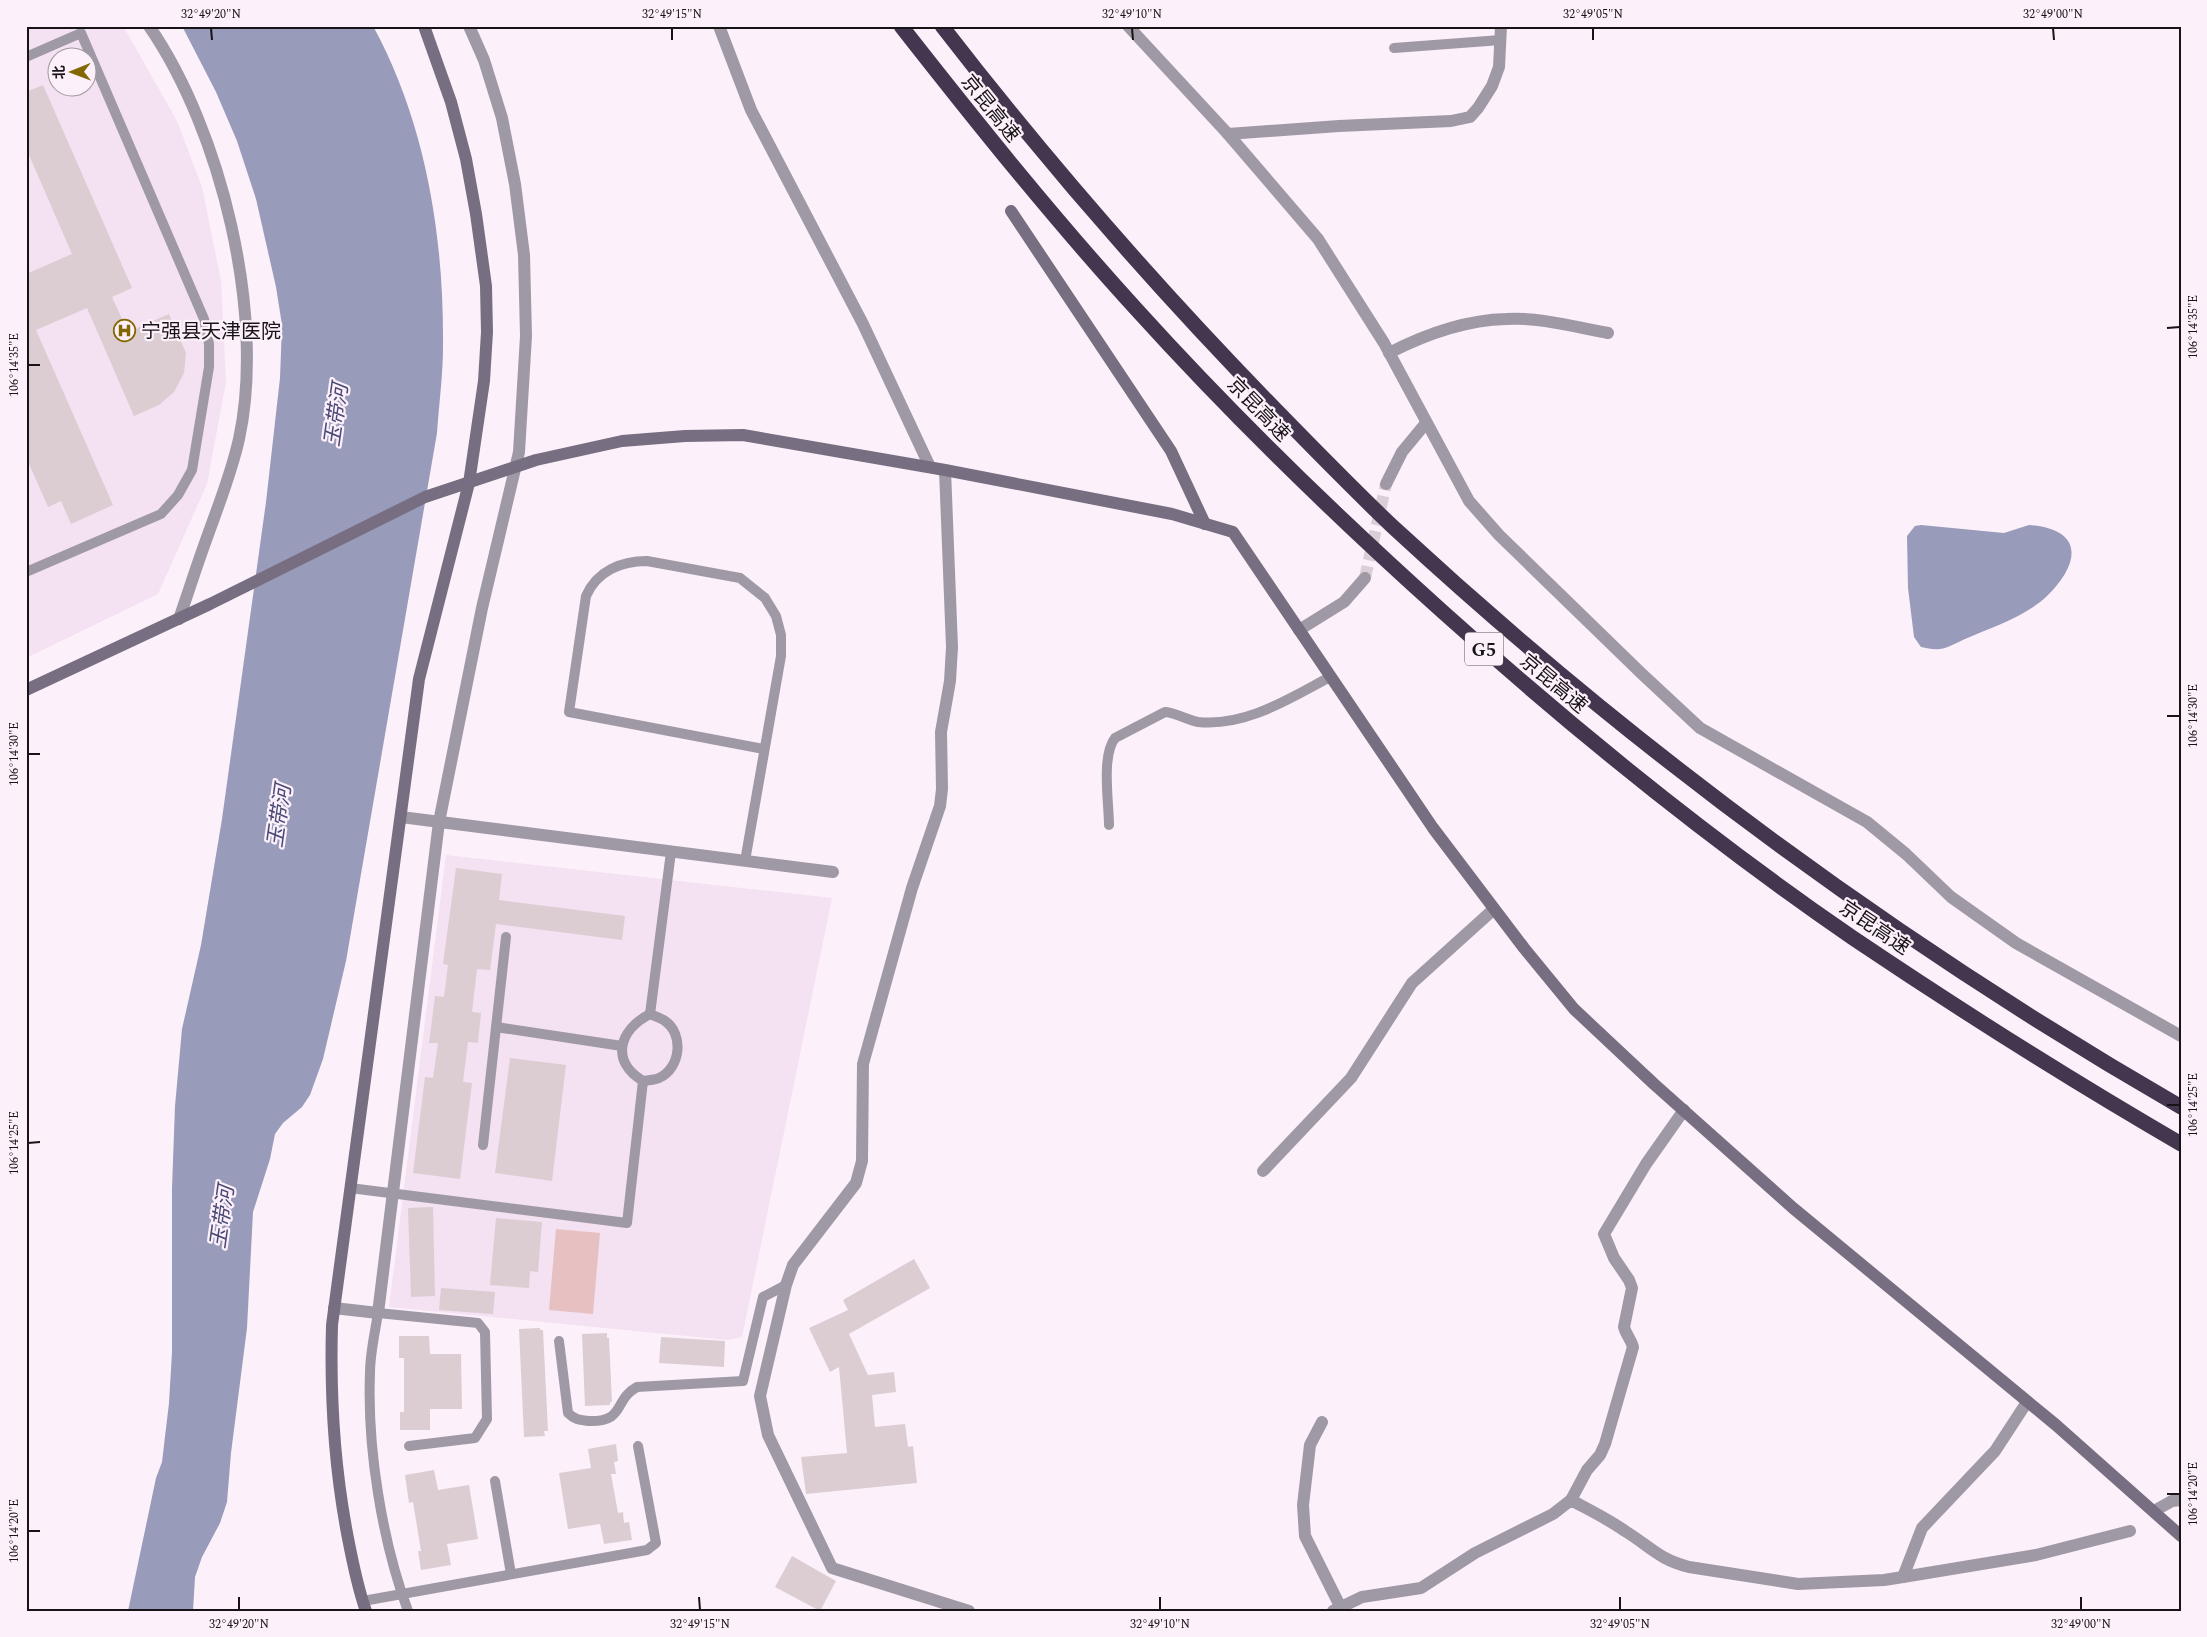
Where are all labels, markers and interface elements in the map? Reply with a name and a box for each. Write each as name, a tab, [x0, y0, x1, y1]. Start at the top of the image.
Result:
text: 32°49'20"N	[181, 5, 241, 24]
text: 32°49'15"N	[642, 5, 702, 24]
text: 32°49'10"N	[1102, 5, 1162, 24]
text: 32°49'05"N	[1563, 5, 1623, 24]
text: 32°49'00"N	[2023, 5, 2083, 24]
north arrow	[48, 48, 98, 98]
text: 北	[49, 65, 70, 79]
street label: 京昆高速	[953, 68, 1027, 149]
text: 106°14'35"E	[2184, 295, 2203, 359]
place label: 宁强县天津医院	[141, 317, 281, 347]
hospital icon: 宁强县天津医院	[113, 319, 137, 343]
text: 106°14'35"E	[5, 333, 24, 397]
street label: 京昆高速	[1220, 371, 1297, 449]
water label: 玉带河	[317, 378, 358, 449]
road number: G5	[1465, 633, 1503, 666]
street label: 京昆高速	[1513, 647, 1594, 721]
text: 106°14'30"E	[2184, 684, 2203, 748]
text: 106°14'30"E	[5, 722, 24, 786]
water label: 玉带河	[260, 779, 301, 850]
street label: 京昆高速	[1833, 893, 1916, 963]
text: 106°14'25"E	[2184, 1073, 2203, 1137]
text: 106°14'25"E	[5, 1111, 24, 1175]
water label: 玉带河	[203, 1180, 244, 1251]
text: 106°14'20"E	[2184, 1462, 2203, 1526]
text: 106°14'20"E	[5, 1499, 24, 1563]
text: 32°49'20"N	[209, 1615, 269, 1634]
text: 32°49'15"N	[670, 1615, 730, 1634]
text: 32°49'10"N	[1130, 1615, 1190, 1634]
text: 32°49'05"N	[1590, 1615, 1650, 1634]
text: 32°49'00"N	[2051, 1615, 2111, 1634]

